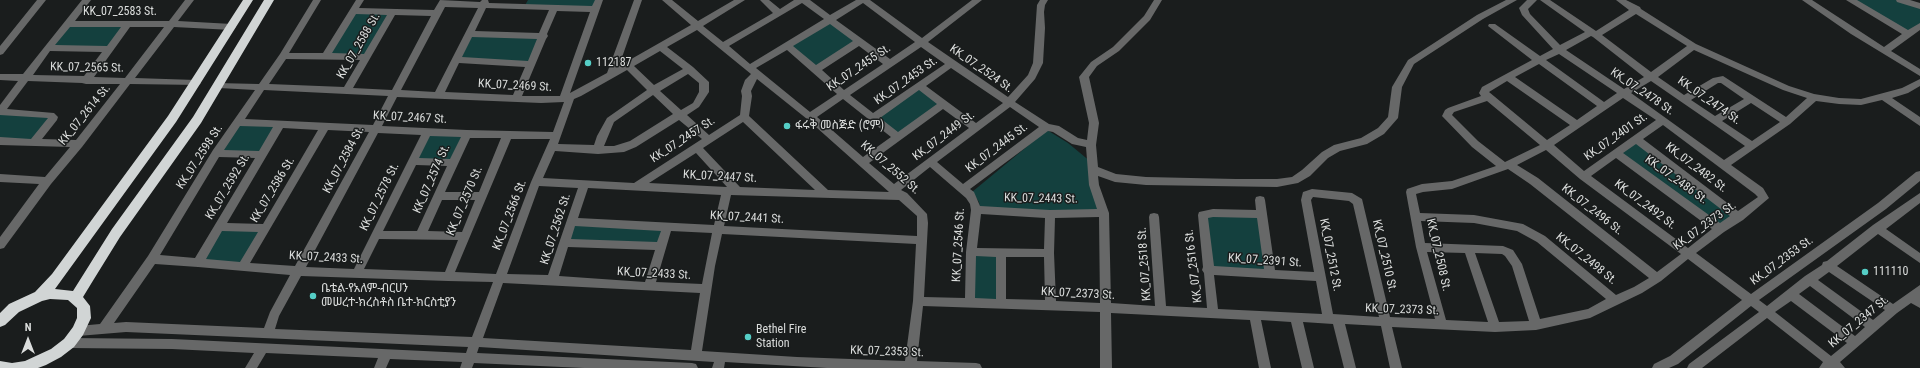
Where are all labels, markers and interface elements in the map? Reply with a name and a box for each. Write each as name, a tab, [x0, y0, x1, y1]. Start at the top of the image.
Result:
street label: KK_07_2583 St.	[83, 5, 157, 19]
street label: KK_07_2588 St.	[334, 10, 384, 82]
street label: KK_07_2455 St.	[824, 41, 894, 95]
street label: KK_07_2524 St.	[947, 42, 1015, 96]
street label: KK_07_2453 St.	[872, 54, 940, 108]
place label: 112187	[596, 56, 632, 70]
marker: 112187	[583, 58, 593, 68]
street label: KK_07_2565 St.	[50, 60, 124, 76]
street label: KK_07_2478 St.	[1607, 65, 1677, 119]
street label: KK_07_2474 St.	[1675, 74, 1743, 128]
street label: KK_07_2469 St.	[478, 77, 552, 95]
street label: KK_07_2614 St.	[56, 82, 114, 148]
street label: KK_07_2449 St.	[910, 108, 978, 164]
street label: KK_07_2467 St.	[373, 109, 447, 127]
street label: KK_07_2401 St.	[1582, 110, 1650, 164]
street label: KK_07_2457 St.	[648, 114, 718, 166]
place label: ፋሩቅ መስጅድ (ሮም)	[795, 119, 884, 133]
street label: KK_07_2445 St.	[963, 120, 1031, 176]
marker: ፋሩቅ መስጅድ (ሮም)	[782, 121, 792, 131]
street label: KK_07_2598 St.	[174, 122, 226, 192]
street label: KK_07_2584 St.	[320, 124, 368, 196]
street label: KK_07_2552 St.	[857, 138, 923, 198]
street label: KK_07_2482 St.	[1662, 140, 1730, 196]
street label: KK_07_2574 St.	[410, 142, 454, 216]
street label: KK_07_2592 St.	[203, 152, 253, 222]
street label: KK_07_2486 St.	[1642, 152, 1710, 208]
street label: KK_07_2586 St.	[248, 155, 298, 225]
street label: KK_07_2578 St.	[357, 161, 403, 233]
street label: KK_07_2570 St.	[444, 164, 486, 238]
street label: KK_07_2447 St.	[683, 168, 757, 186]
street label: KK_07_2492 St.	[1611, 177, 1679, 233]
street label: KK_07_2566 St.	[490, 178, 530, 252]
street label: KK_07_2496 St.	[1558, 182, 1626, 238]
street label: KK_07_2443 St.	[1004, 191, 1078, 207]
street label: KK_07_2562 St.	[538, 192, 574, 266]
street label: KK_07_2373 St.	[1671, 198, 1739, 254]
street label: KK_07_2546 St.	[950, 208, 968, 282]
street label: KK_07_2441 St.	[710, 209, 784, 227]
street label: KK_07_2512 St.	[1316, 217, 1344, 293]
street label: KK_07_2508 St.	[1423, 217, 1453, 293]
street label: KK_07_2510 St.	[1369, 218, 1399, 294]
street label: KK_07_2518 St.	[1135, 227, 1155, 301]
street label: KK_07_2516 St.	[1182, 228, 1206, 304]
street label: KK_07_2498 St.	[1553, 230, 1619, 288]
street label: KK_07_2353 St.	[1748, 233, 1816, 289]
street label: KK_07_2433 St.	[289, 249, 363, 267]
street label: KK_07_2391 St.	[1228, 251, 1302, 271]
street label: KK_07_2433 St.	[617, 265, 691, 283]
place label: 111110	[1873, 265, 1909, 279]
marker: 111110	[1860, 267, 1870, 277]
place label: ቤቴል-የአለም-ብርሀን መሠረተ-ክረስቶስ ቤተ-ክርስቲያን	[321, 282, 456, 310]
street label: KK_07_2373 St.	[1041, 285, 1115, 303]
marker: ቤቴል-የአለም-ብርሀን መሠረተ-ክረስቶስ ቤተ-ክርስቲያን	[308, 291, 318, 301]
street label: KK_07_2347 St.	[1826, 293, 1892, 351]
street label: KK_07_2373 St.	[1365, 302, 1439, 318]
north arrow	[8, 320, 48, 360]
text: N	[25, 321, 31, 334]
place label: Bethel Fire Station	[756, 323, 806, 351]
marker: Bethel Fire Station	[743, 332, 753, 342]
street label: KK_07_2353 St.	[850, 344, 924, 360]

